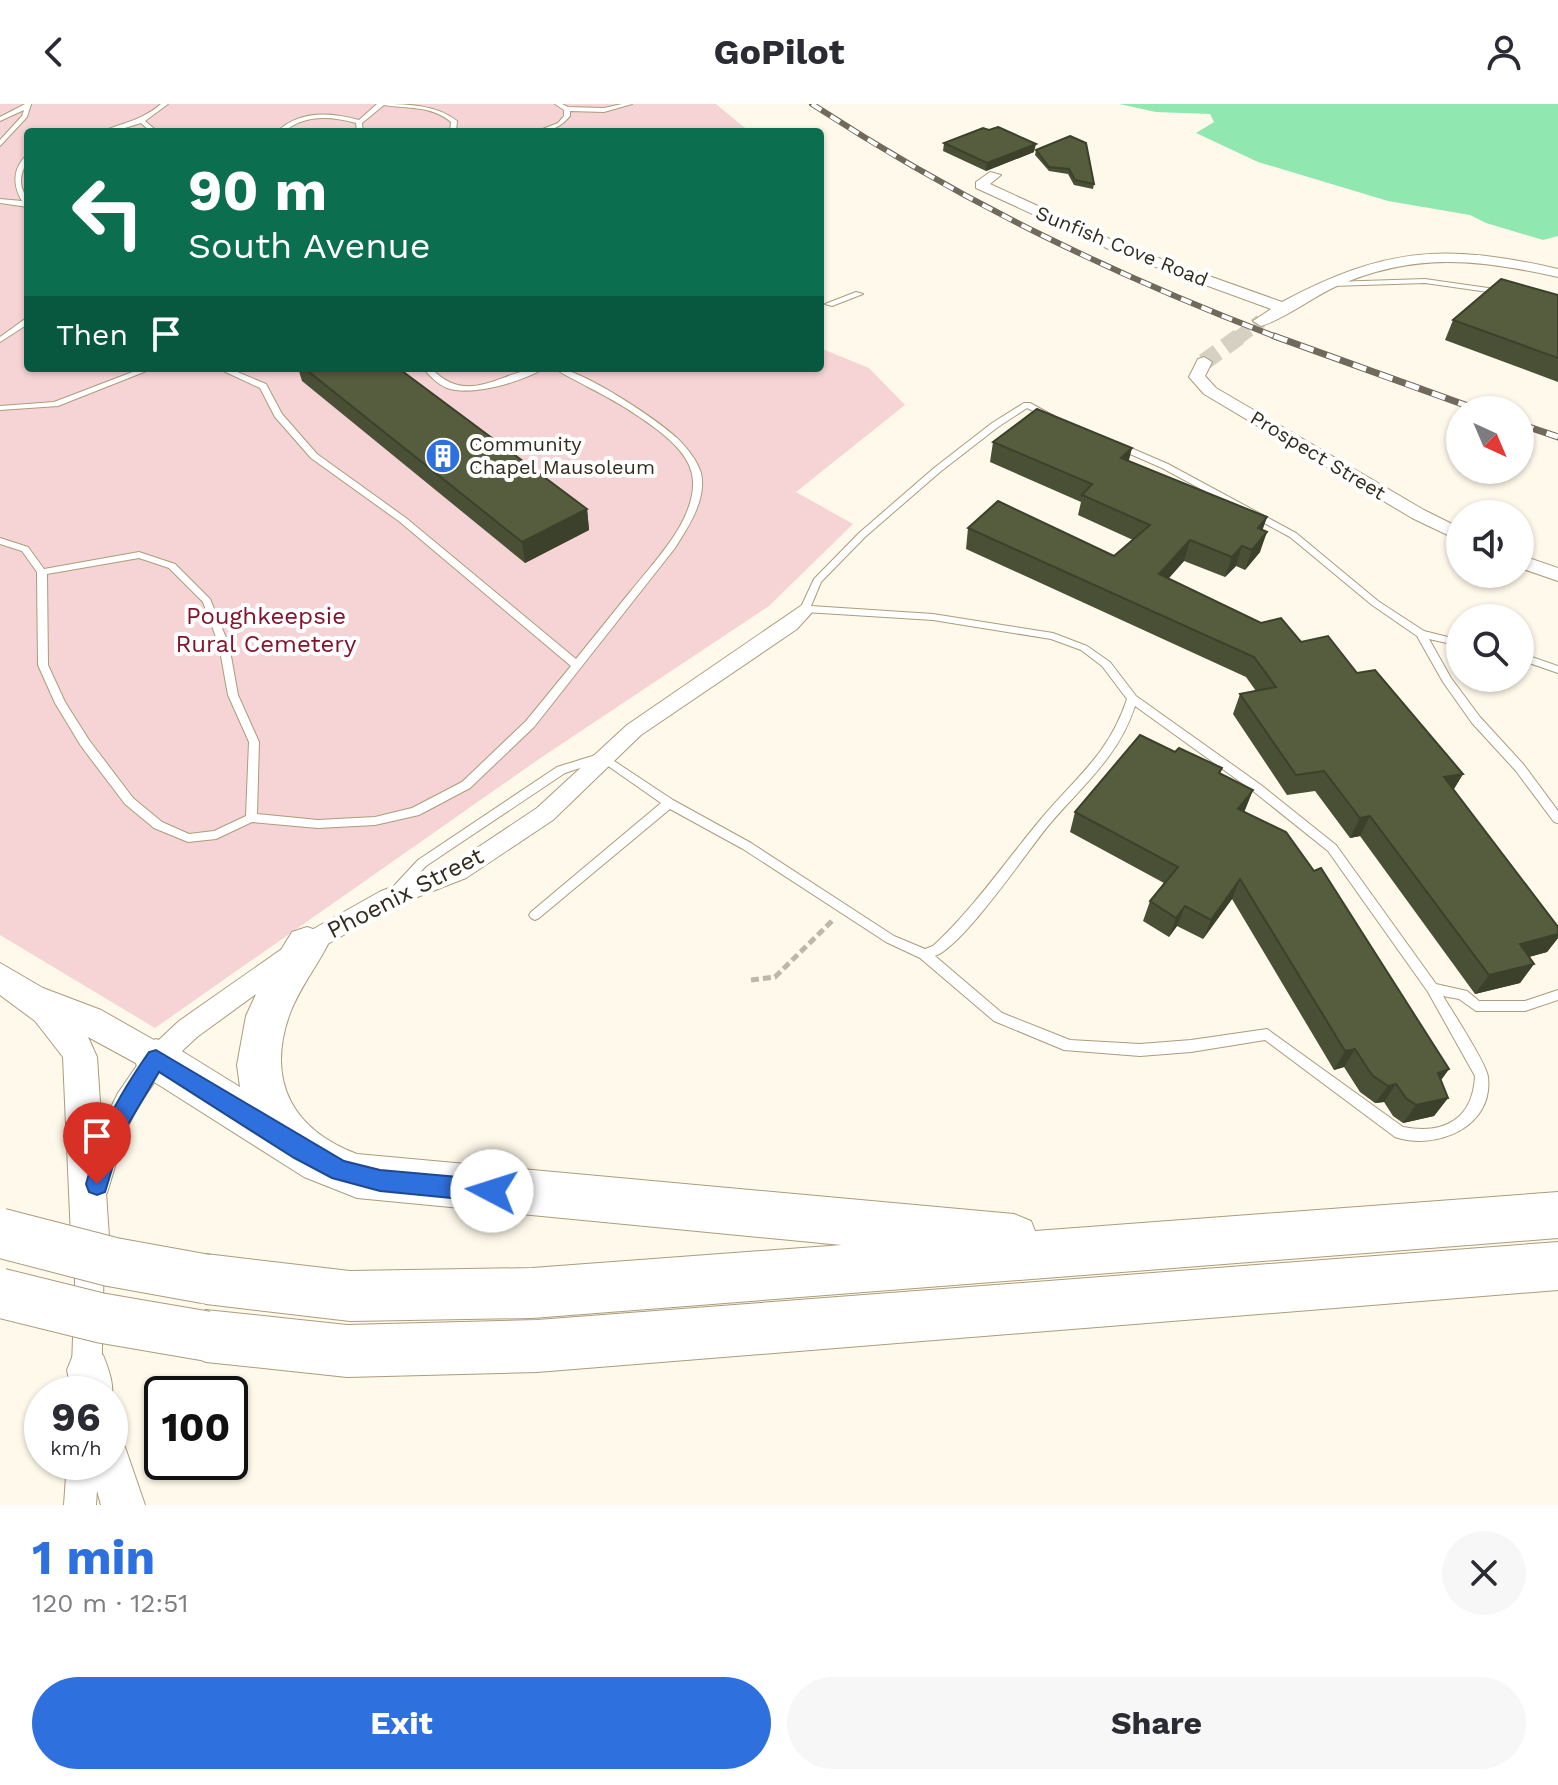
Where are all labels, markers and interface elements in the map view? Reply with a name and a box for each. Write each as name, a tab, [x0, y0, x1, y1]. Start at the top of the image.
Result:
icon: back	[32, 30, 76, 74]
icon: person	[1482, 30, 1526, 74]
text: GoPilot	[714, 31, 844, 73]
text: 90 m	[188, 158, 327, 224]
icon: left	[56, 160, 160, 264]
street label: Sunfish Cove Road	[1032, 200, 1212, 292]
text: South Avenue	[188, 225, 430, 267]
icon: arrive	[144, 312, 188, 356]
text: Then	[56, 317, 128, 352]
north arrow	[1446, 396, 1534, 484]
map controls	[1446, 396, 1534, 692]
street label: Prospect Street	[1246, 405, 1390, 505]
place label: Community Chapel Mausoleum	[469, 432, 655, 479]
building icon: Community Chapel Mausoleum	[424, 437, 462, 475]
button: sound	[1446, 500, 1534, 588]
park label: Poughkeepsie Rural Cemetery	[176, 602, 357, 658]
button: search	[1446, 604, 1534, 692]
street label: Phoenix Street	[322, 842, 488, 944]
pin	[63, 1102, 131, 1184]
icon: arrive	[75, 1114, 119, 1158]
position arrow	[450, 1149, 534, 1233]
speed limit sign: 100	[144, 1376, 248, 1480]
text: 96	[51, 1394, 101, 1441]
text: km/h	[50, 1436, 102, 1460]
text: 1 min	[32, 1529, 155, 1586]
button: close	[1442, 1531, 1526, 1615]
text: 120 m · 12:51	[32, 1588, 188, 1618]
button: Exit	[32, 1677, 771, 1769]
button: Share	[787, 1677, 1526, 1769]

